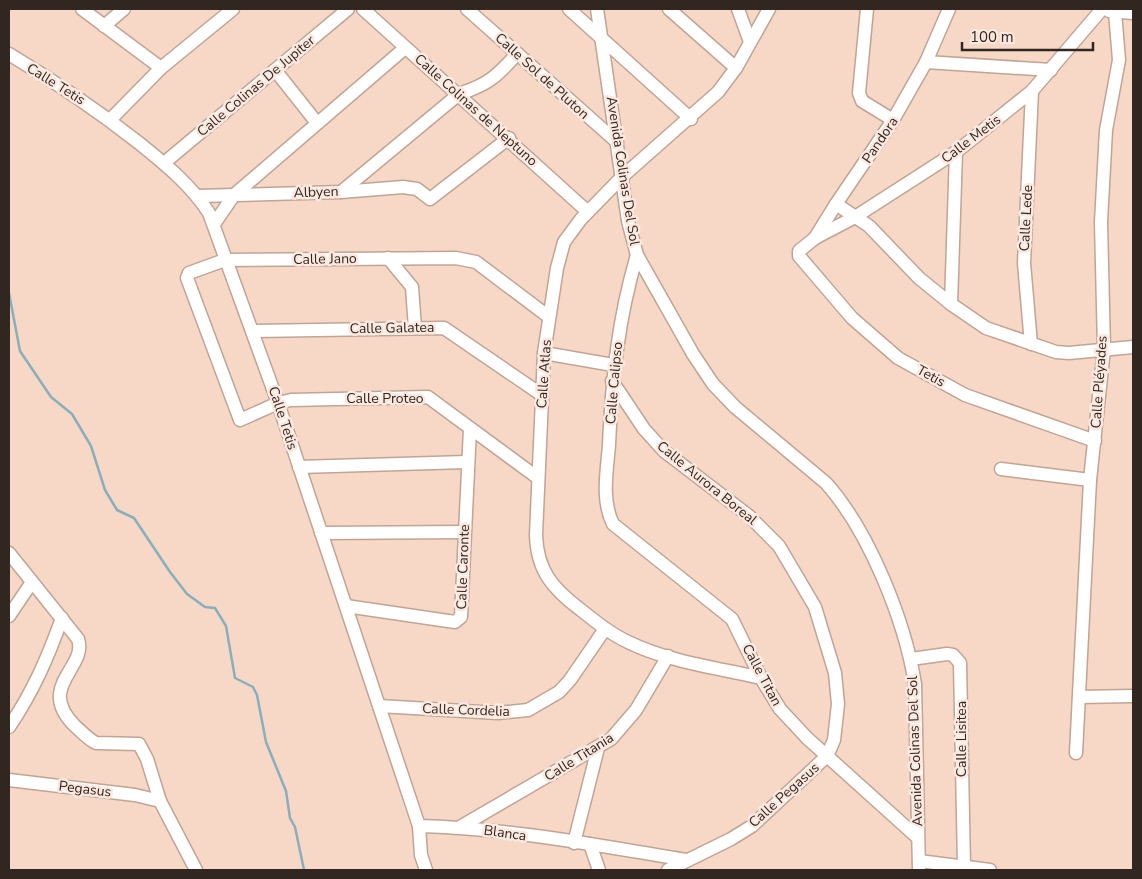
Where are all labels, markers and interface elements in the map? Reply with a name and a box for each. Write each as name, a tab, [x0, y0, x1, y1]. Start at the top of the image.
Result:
scale bar	[962, 20, 1093, 52]
text: 100 m	[970, 27, 1014, 47]
street label: Calle Sol de Pluton	[491, 29, 593, 123]
street label: Calle Colinas De Jupiter	[193, 31, 319, 141]
street label: Calle Colinas de Neptuno	[410, 50, 542, 170]
street label: Calle Tetis	[23, 59, 89, 110]
street label: Avenida Colinas Del Sol	[602, 95, 644, 248]
street label: Calle Metis	[937, 110, 1005, 168]
street label: Pandora	[858, 113, 902, 167]
street label: Albyen	[293, 182, 339, 202]
street label: Calle Lede	[1015, 184, 1037, 252]
street label: Calle Jano	[293, 249, 357, 269]
street label: Calle Galatea	[349, 318, 435, 338]
street label: Calle Pléyades	[1086, 335, 1112, 429]
street label: Calle Atlas	[532, 339, 556, 409]
street label: Calle Calipso	[601, 341, 627, 425]
street label: Tetis	[913, 360, 949, 392]
street label: Calle Tetis	[264, 384, 302, 452]
street label: Calle Proteo	[346, 389, 424, 408]
street label: Calle Aurora Boreal	[653, 437, 762, 530]
street label: Calle Caronte	[452, 524, 474, 610]
street label: Calle Titan	[738, 641, 786, 709]
street label: Avenida Colinas Del Sol	[903, 675, 927, 827]
street label: Calle Cordelia	[422, 699, 510, 721]
street label: Calle Lisitea	[952, 701, 971, 777]
street label: Calle Titania	[541, 728, 617, 786]
street label: Calle Pegasus	[745, 758, 824, 832]
street label: Pegasus	[58, 776, 113, 802]
street label: Blanca	[482, 821, 528, 845]

